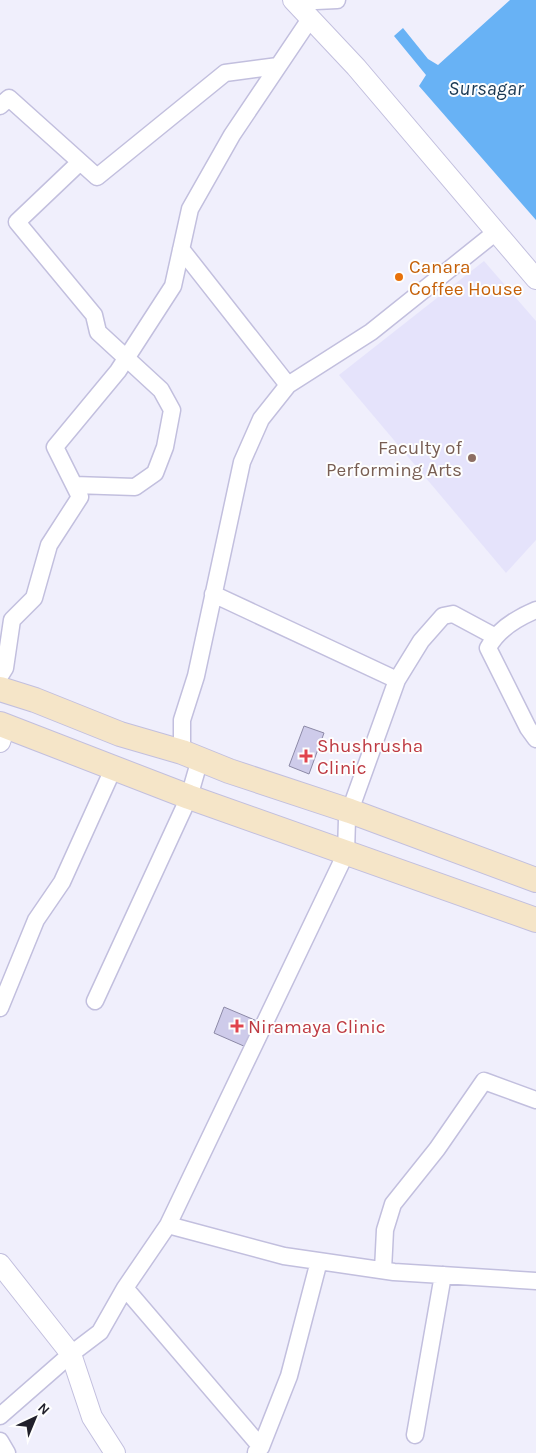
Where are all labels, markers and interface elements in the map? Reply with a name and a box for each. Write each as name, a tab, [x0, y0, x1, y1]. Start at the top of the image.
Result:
water label: Sursagar	[448, 77, 525, 100]
place label: Canara Coffee House	[409, 256, 522, 300]
marker: Canara Coffee House	[393, 271, 405, 283]
place label: Faculty of Performing Arts	[326, 437, 462, 481]
marker: Faculty of Performing Arts	[466, 452, 478, 464]
place label: Shushrusha Clinic	[317, 735, 423, 779]
marker: Shushrusha Clinic	[299, 749, 313, 763]
place label: Niramaya Clinic	[248, 1016, 386, 1038]
marker: Niramaya Clinic	[230, 1019, 244, 1033]
north arrow	[10, 1393, 60, 1443]
text: N	[34, 1399, 53, 1419]

